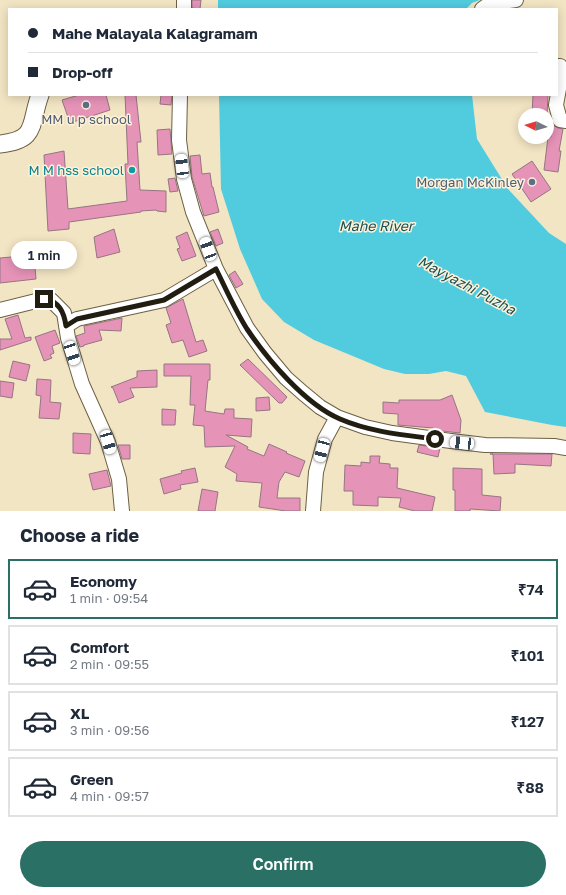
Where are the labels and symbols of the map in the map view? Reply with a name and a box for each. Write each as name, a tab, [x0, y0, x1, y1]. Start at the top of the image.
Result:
marker: MM u p school	[81, 100, 91, 110]
north arrow	[518, 108, 554, 144]
place label: MM u p school	[41, 111, 131, 127]
car	[175, 153, 189, 179]
place label: M M hss school	[28, 162, 124, 178]
marker: M M hss school	[127, 165, 137, 175]
place label: Morgan McKinley	[416, 174, 525, 190]
marker: Morgan McKinley	[527, 177, 537, 187]
water label: Mahe River	[339, 217, 416, 234]
car	[198, 236, 218, 262]
callout: 1 min	[11, 241, 77, 269]
water label: Mayyazhi Puzha	[416, 252, 519, 318]
route end	[35, 290, 53, 308]
car	[63, 340, 81, 366]
car	[99, 429, 117, 455]
route start	[426, 430, 444, 448]
car	[449, 436, 475, 450]
car	[313, 437, 331, 463]

